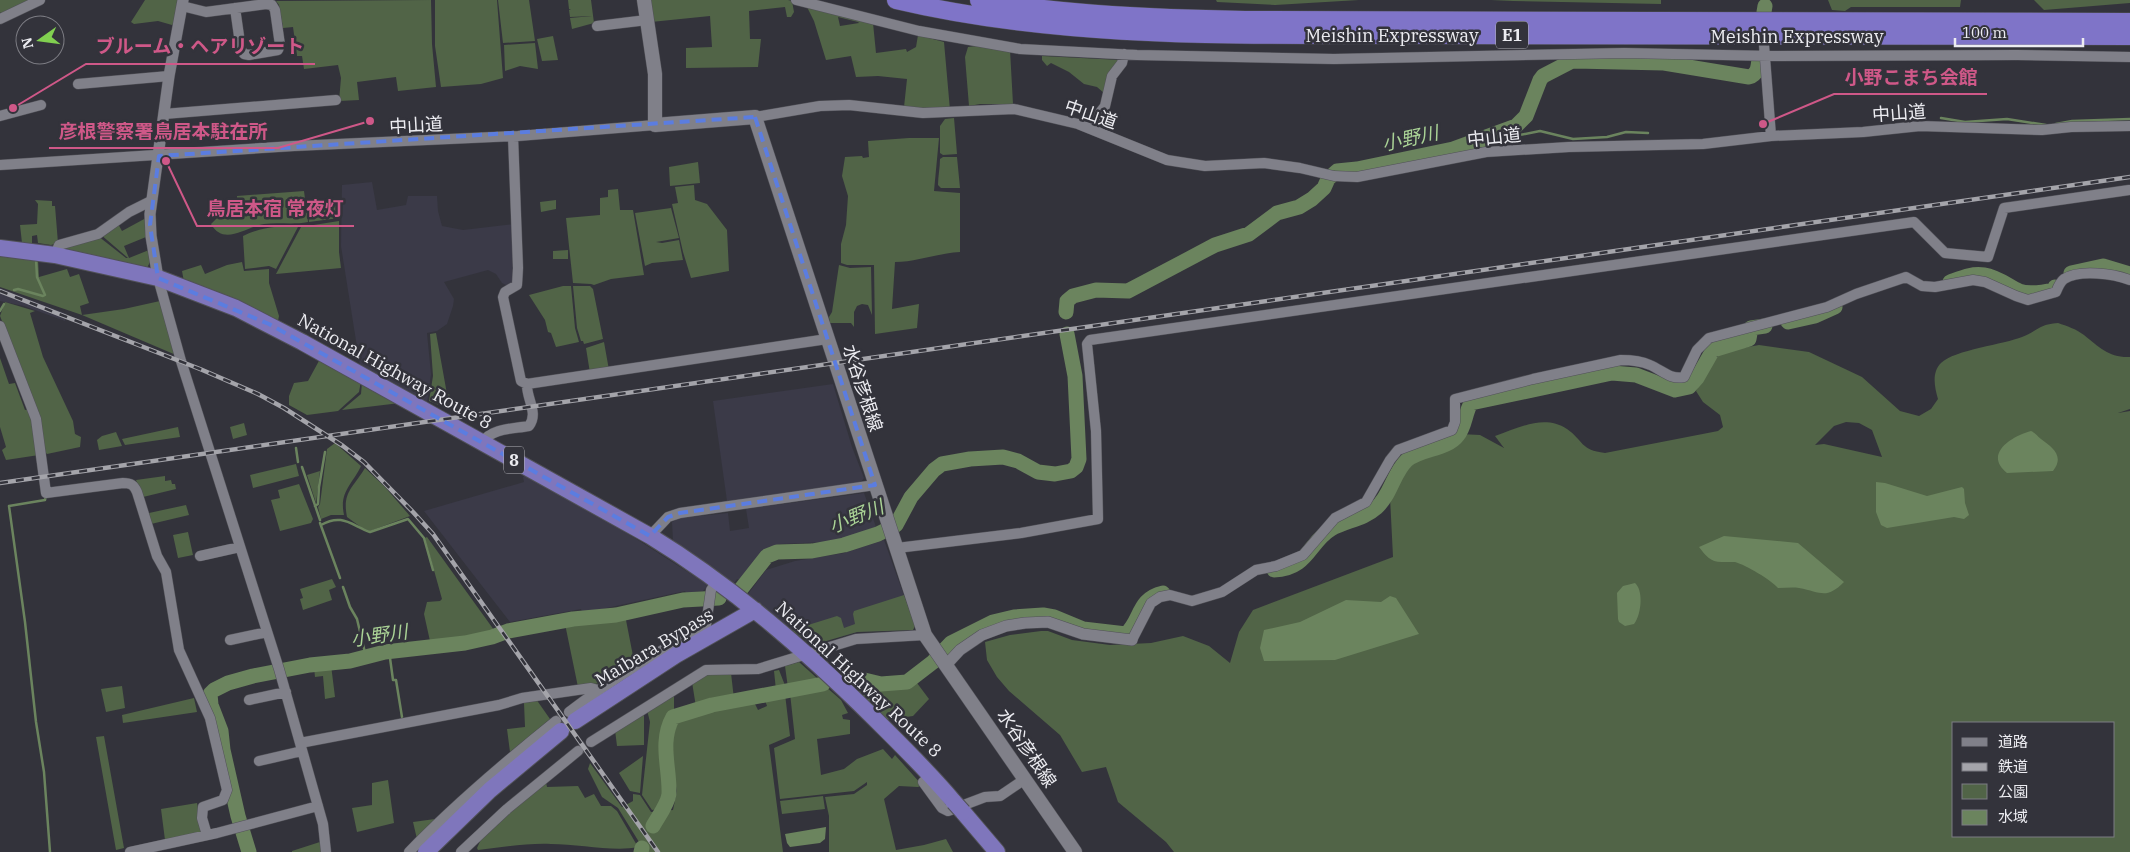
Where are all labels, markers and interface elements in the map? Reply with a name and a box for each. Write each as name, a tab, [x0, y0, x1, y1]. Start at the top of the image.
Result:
north arrow	[15, 15, 65, 65]
scale bar	[1955, 15, 2082, 47]
road number: E1	[1496, 22, 1528, 48]
text: 100 m	[1962, 23, 2007, 42]
street label: Meishin Expressway	[1305, 24, 1479, 47]
street label: Meishin Expressway	[1710, 25, 1884, 48]
callout: ブルーム・ヘアリゾート	[86, 30, 315, 64]
text: ブルーム・ヘアリゾート	[96, 34, 304, 58]
text: N	[17, 36, 37, 51]
callout: 小野こまち会館	[1834, 60, 1987, 94]
text: 小野こまち会館	[1844, 65, 1978, 89]
street label: 中山道	[1062, 94, 1120, 134]
street label: 中山道	[1871, 100, 1927, 126]
street label: 中山道	[388, 112, 444, 138]
callout: 彦根警察署鳥居本駐在所	[49, 114, 278, 148]
text: 彦根警察署鳥居本駐在所	[58, 119, 268, 143]
water label: 小野川	[1380, 120, 1442, 156]
street label: 中山道	[1466, 123, 1522, 151]
callout: 鳥居本宿 常夜灯	[197, 192, 354, 226]
text: 鳥居本宿 常夜灯	[206, 196, 344, 220]
street label: National Highway Route 8	[294, 308, 496, 434]
street label: 水谷彦根線	[838, 342, 888, 434]
road number: 8	[504, 446, 524, 474]
water label: 小野川	[825, 493, 889, 538]
street label: National Highway Route 8	[771, 596, 947, 762]
street label: Maibara Bypass	[591, 603, 717, 691]
water label: 小野川	[349, 619, 411, 651]
street label: 水谷彦根線	[992, 704, 1062, 792]
legend	[1952, 722, 2115, 837]
text: 道路	[1998, 732, 2028, 751]
text: 鉄道	[1998, 757, 2028, 776]
text: 公園	[1998, 782, 2028, 801]
text: 水域	[1998, 807, 2028, 826]

